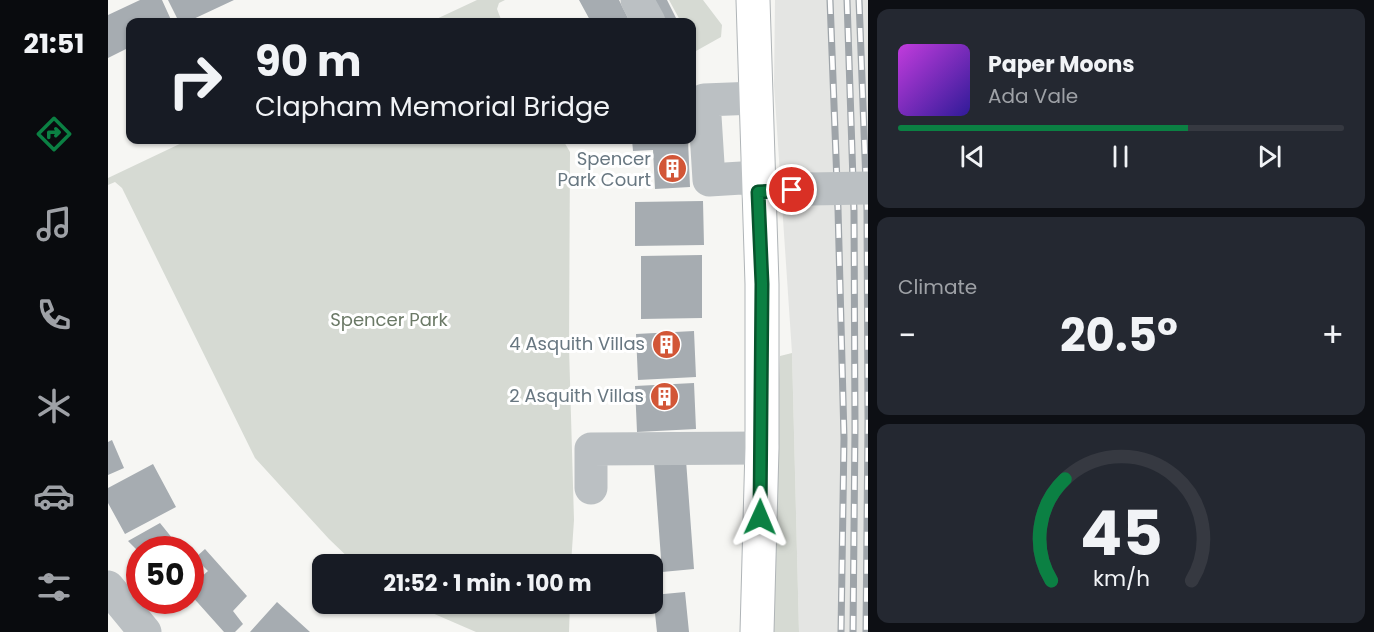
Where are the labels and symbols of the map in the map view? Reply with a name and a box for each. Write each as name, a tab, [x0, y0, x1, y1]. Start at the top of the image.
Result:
place label: Spencer Park Court	[557, 146, 651, 192]
building icon: Spencer Park Court	[656, 153, 688, 185]
pin	[766, 164, 817, 215]
park label: Spencer Park	[330, 307, 449, 332]
building icon: 4 Asquith Villas	[650, 328, 682, 360]
place label: 4 Asquith Villas	[509, 331, 645, 356]
building icon: 2 Asquith Villas	[649, 380, 681, 412]
place label: 2 Asquith Villas	[509, 383, 644, 408]
position arrow	[728, 485, 792, 549]
speed limit sign: 50	[126, 536, 204, 614]

